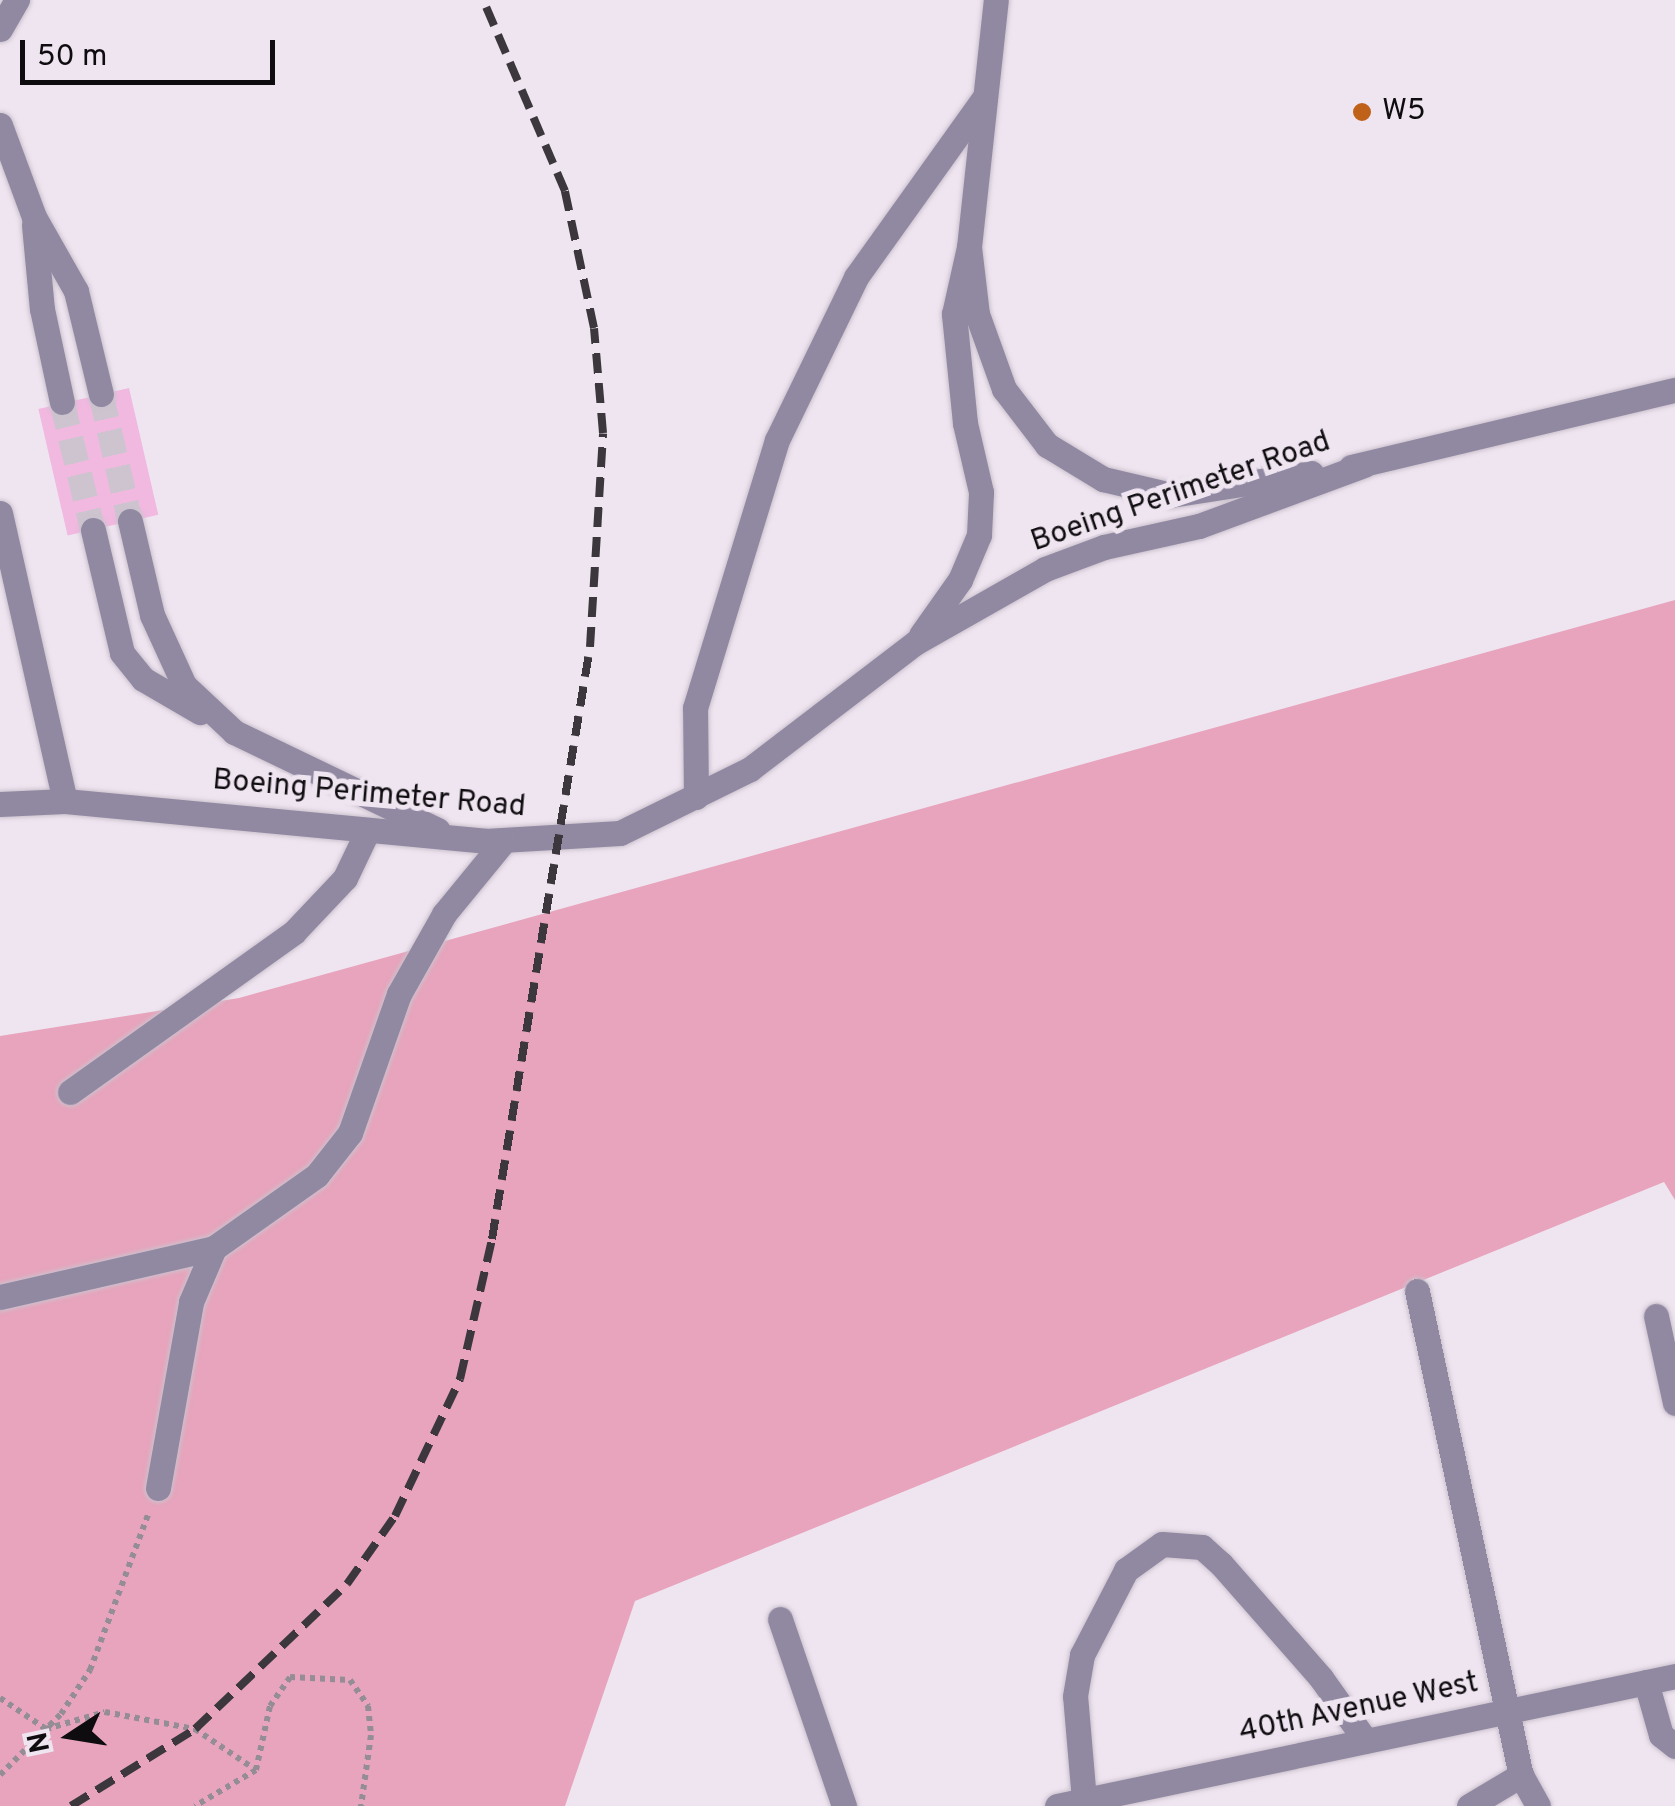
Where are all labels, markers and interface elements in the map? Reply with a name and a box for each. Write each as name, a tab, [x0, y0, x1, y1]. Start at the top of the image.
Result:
scale bar	[25, 20, 280, 82]
text: 50 m	[37, 39, 107, 76]
place label: W5	[1382, 94, 1426, 130]
marker: W5	[1351, 101, 1373, 123]
street label: Boeing Perimeter Road	[1027, 425, 1335, 561]
street label: Boeing Perimeter Road	[211, 763, 527, 827]
street label: 40th Avenue West	[1235, 1666, 1483, 1752]
north arrow	[20, 1686, 120, 1786]
text: N	[21, 1729, 60, 1756]

